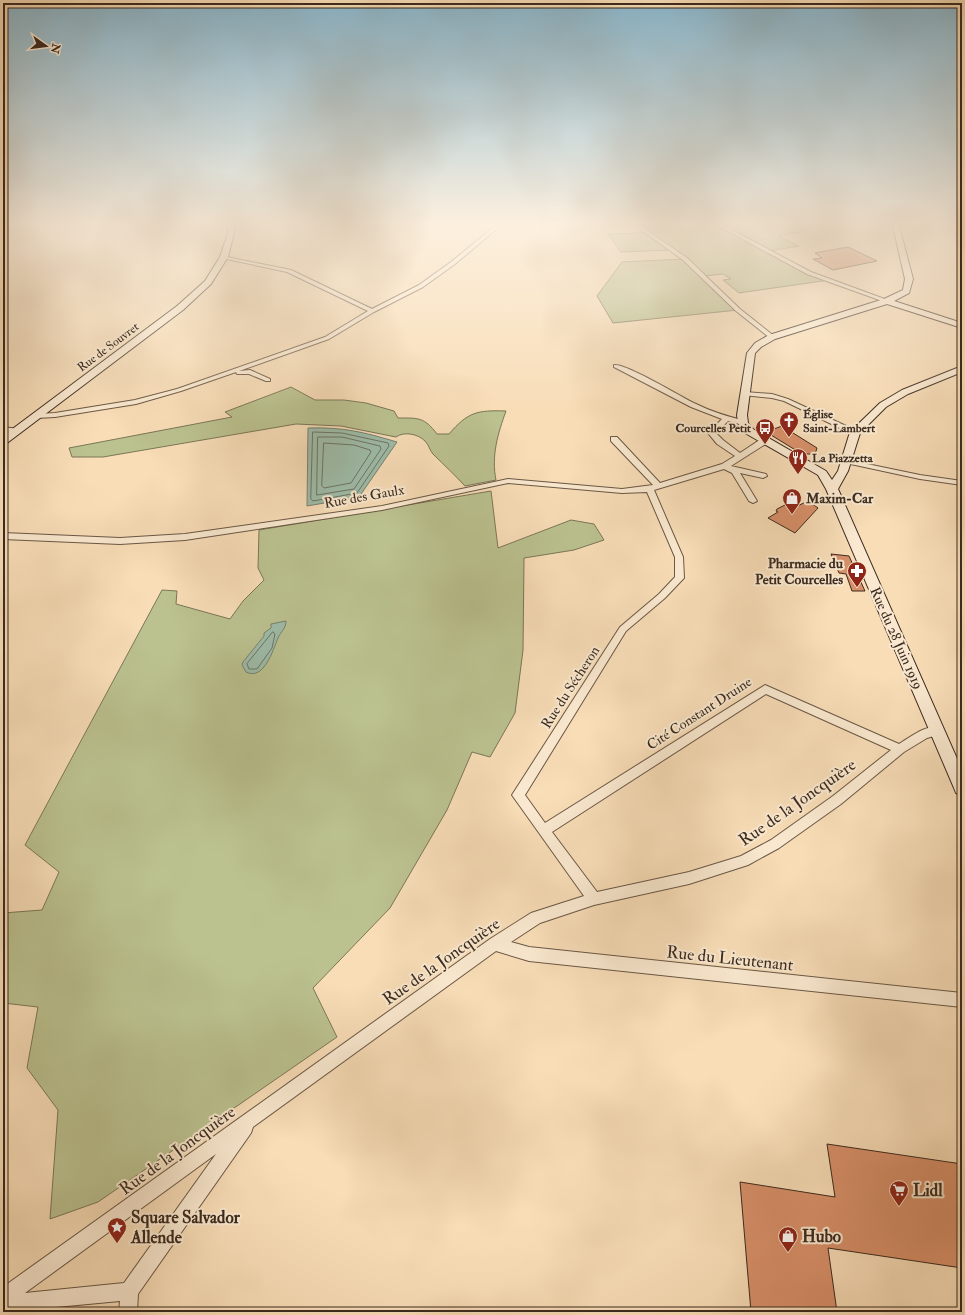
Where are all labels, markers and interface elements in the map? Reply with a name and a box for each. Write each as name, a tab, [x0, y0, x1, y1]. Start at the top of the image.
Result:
north arrow	[26, 26, 66, 66]
text: N	[47, 41, 63, 56]
street label: Rue de Souvret	[75, 319, 142, 375]
place label: Église Saint-Lambert	[803, 407, 875, 436]
church icon: Église Saint-Lambert	[778, 410, 800, 438]
bus stop icon: Courcelles Petit	[754, 417, 776, 445]
place label: Courcelles Petit	[676, 421, 751, 436]
restaurant icon: La Piazzetta	[787, 447, 809, 475]
place label: La Piazzetta	[812, 451, 874, 466]
street label: Rue des Gaulx	[323, 481, 406, 512]
shop icon: Maxim-Car	[781, 487, 803, 515]
place label: Maxim-Car	[805, 490, 874, 507]
place label: Pharmacie du Petit Courcelles	[755, 555, 844, 588]
pharmacy icon: Pharmacie du Petit Courcelles	[846, 560, 868, 588]
street label: Rue du 28 Juin 1919	[866, 584, 927, 692]
street label: Rue du Sécheron	[538, 643, 603, 732]
street label: Cité Constant Druine	[644, 673, 755, 754]
street label: Rue de la Joncquière	[735, 754, 861, 852]
street label: Rue de la Joncquière	[379, 913, 505, 1011]
street label: Rue du Lieutenant	[666, 941, 795, 976]
street label: Rue de la Joncquière	[115, 1101, 240, 1200]
supermarket icon: Lidl	[888, 1179, 910, 1207]
place label: Lidl	[913, 1180, 943, 1201]
place label: Square Salvador Allende	[130, 1207, 241, 1248]
place icon: Square Salvador Allende	[106, 1216, 128, 1244]
shop icon: Hubo	[777, 1225, 799, 1253]
place label: Hubo	[802, 1226, 841, 1247]

